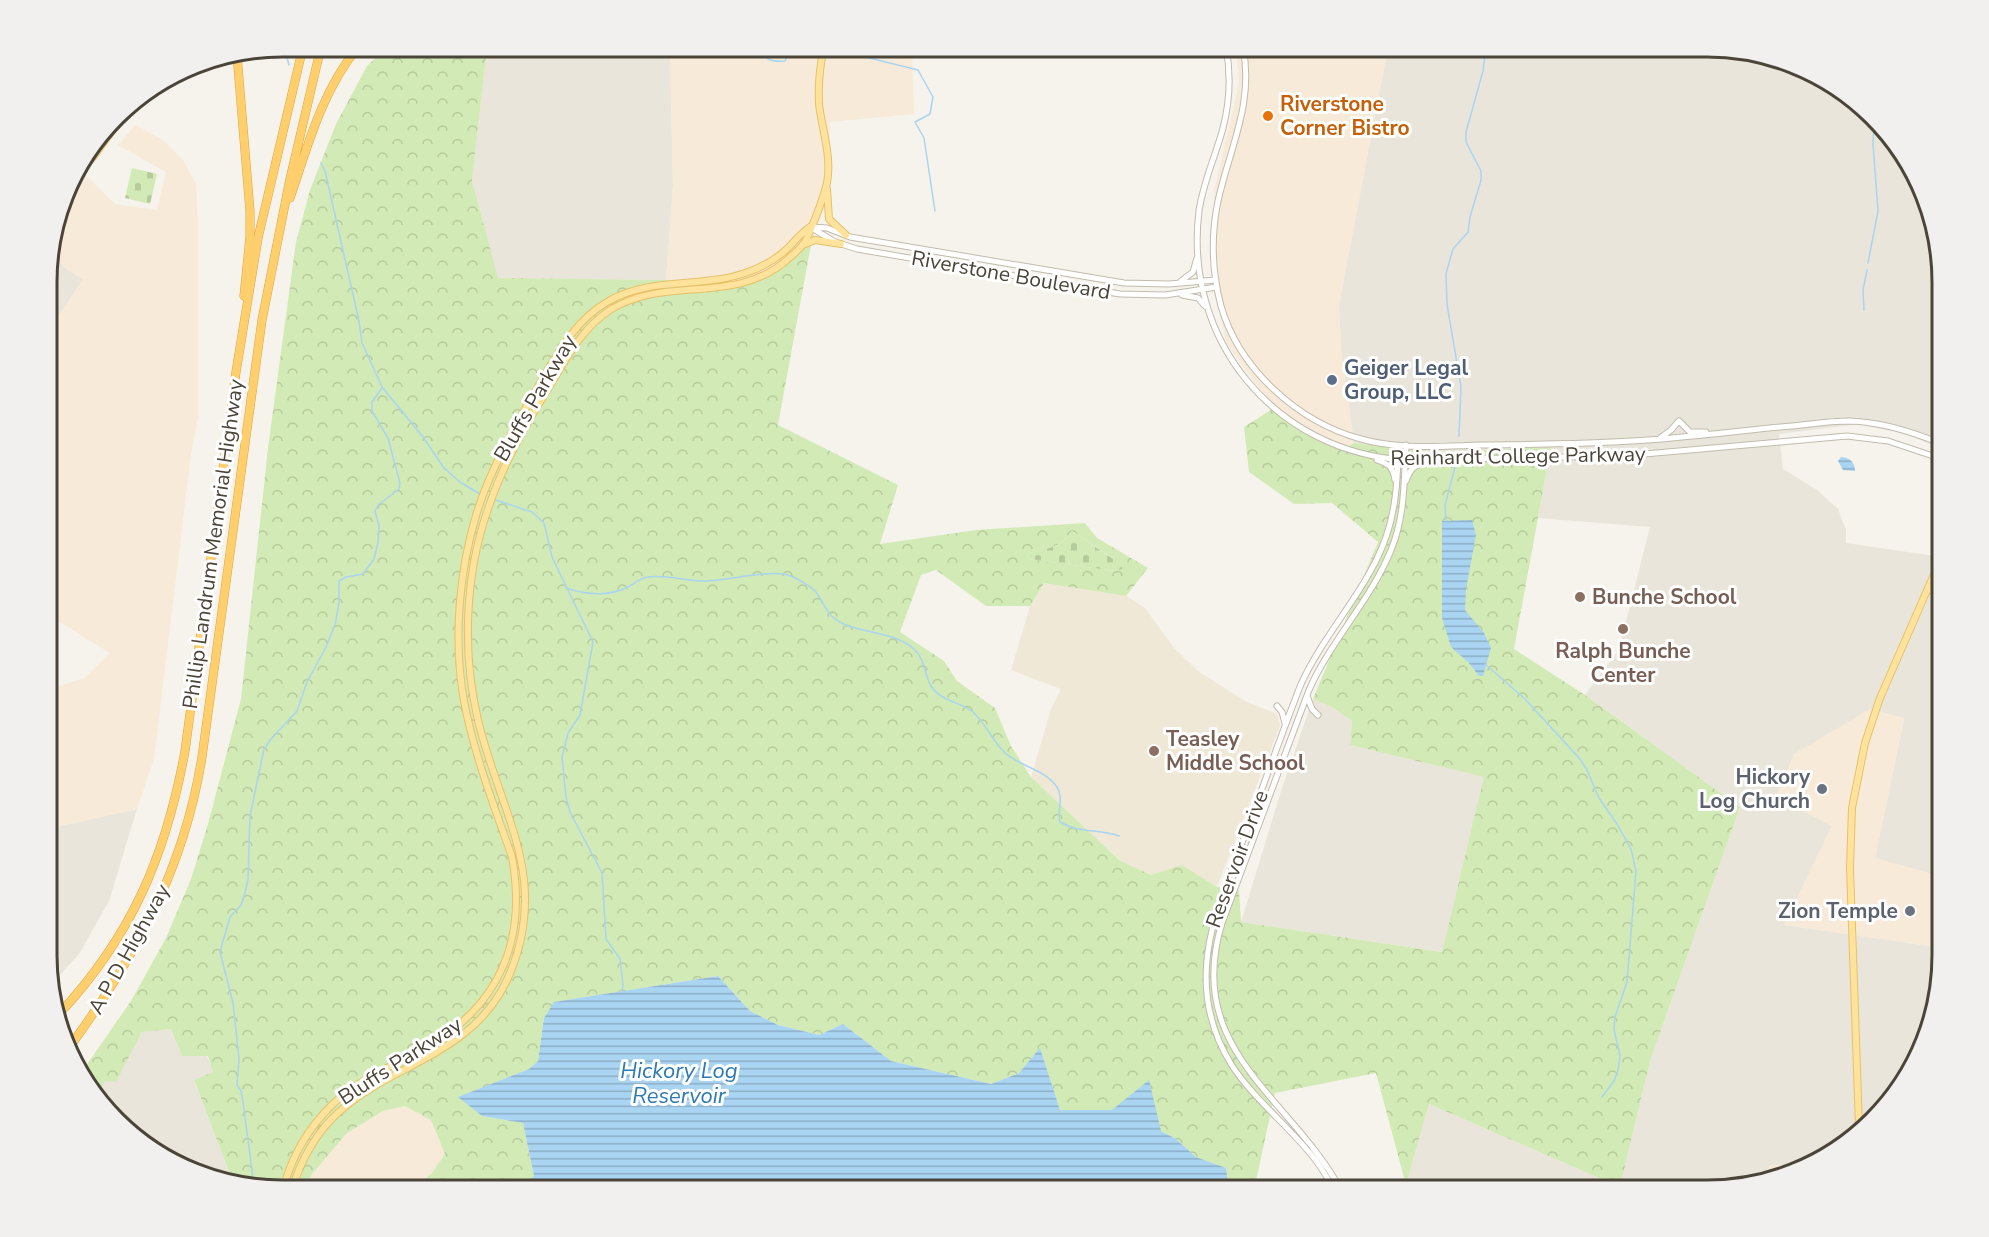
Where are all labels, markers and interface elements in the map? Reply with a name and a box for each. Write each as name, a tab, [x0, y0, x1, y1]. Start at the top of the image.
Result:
place label: Riverstone Corner Bistro	[1280, 90, 1410, 142]
marker: Riverstone Corner Bistro	[1261, 109, 1275, 123]
street label: Riverstone Boulevard	[909, 244, 1113, 306]
street label: Bluffs Parkway	[487, 329, 583, 467]
place label: Geiger Legal Group, LLC	[1344, 354, 1468, 406]
marker: Geiger Legal Group, LLC	[1325, 373, 1339, 387]
street label: Phillip Landrum Memorial Highway	[176, 377, 250, 711]
street label: Reinhardt College Parkway	[1390, 440, 1646, 472]
place label: Bunche School	[1592, 583, 1737, 611]
marker: Bunche School	[1573, 590, 1587, 604]
marker: Ralph Bunche Center	[1616, 622, 1630, 636]
place label: Ralph Bunche Center	[1555, 637, 1691, 689]
place label: Teasley Middle School	[1166, 725, 1305, 777]
marker: Teasley Middle School	[1147, 744, 1161, 758]
place label: Hickory Log Church	[1699, 763, 1811, 815]
marker: Hickory Log Church	[1815, 782, 1829, 796]
street label: Reservoir Drive	[1199, 786, 1275, 932]
street label: A P D Highway	[82, 879, 176, 1019]
place label: Zion Temple	[1778, 897, 1898, 925]
marker: Zion Temple	[1903, 904, 1917, 918]
street label: Bluffs Parkway	[333, 1010, 467, 1111]
water label: Hickory Log Reservoir	[620, 1056, 738, 1111]

